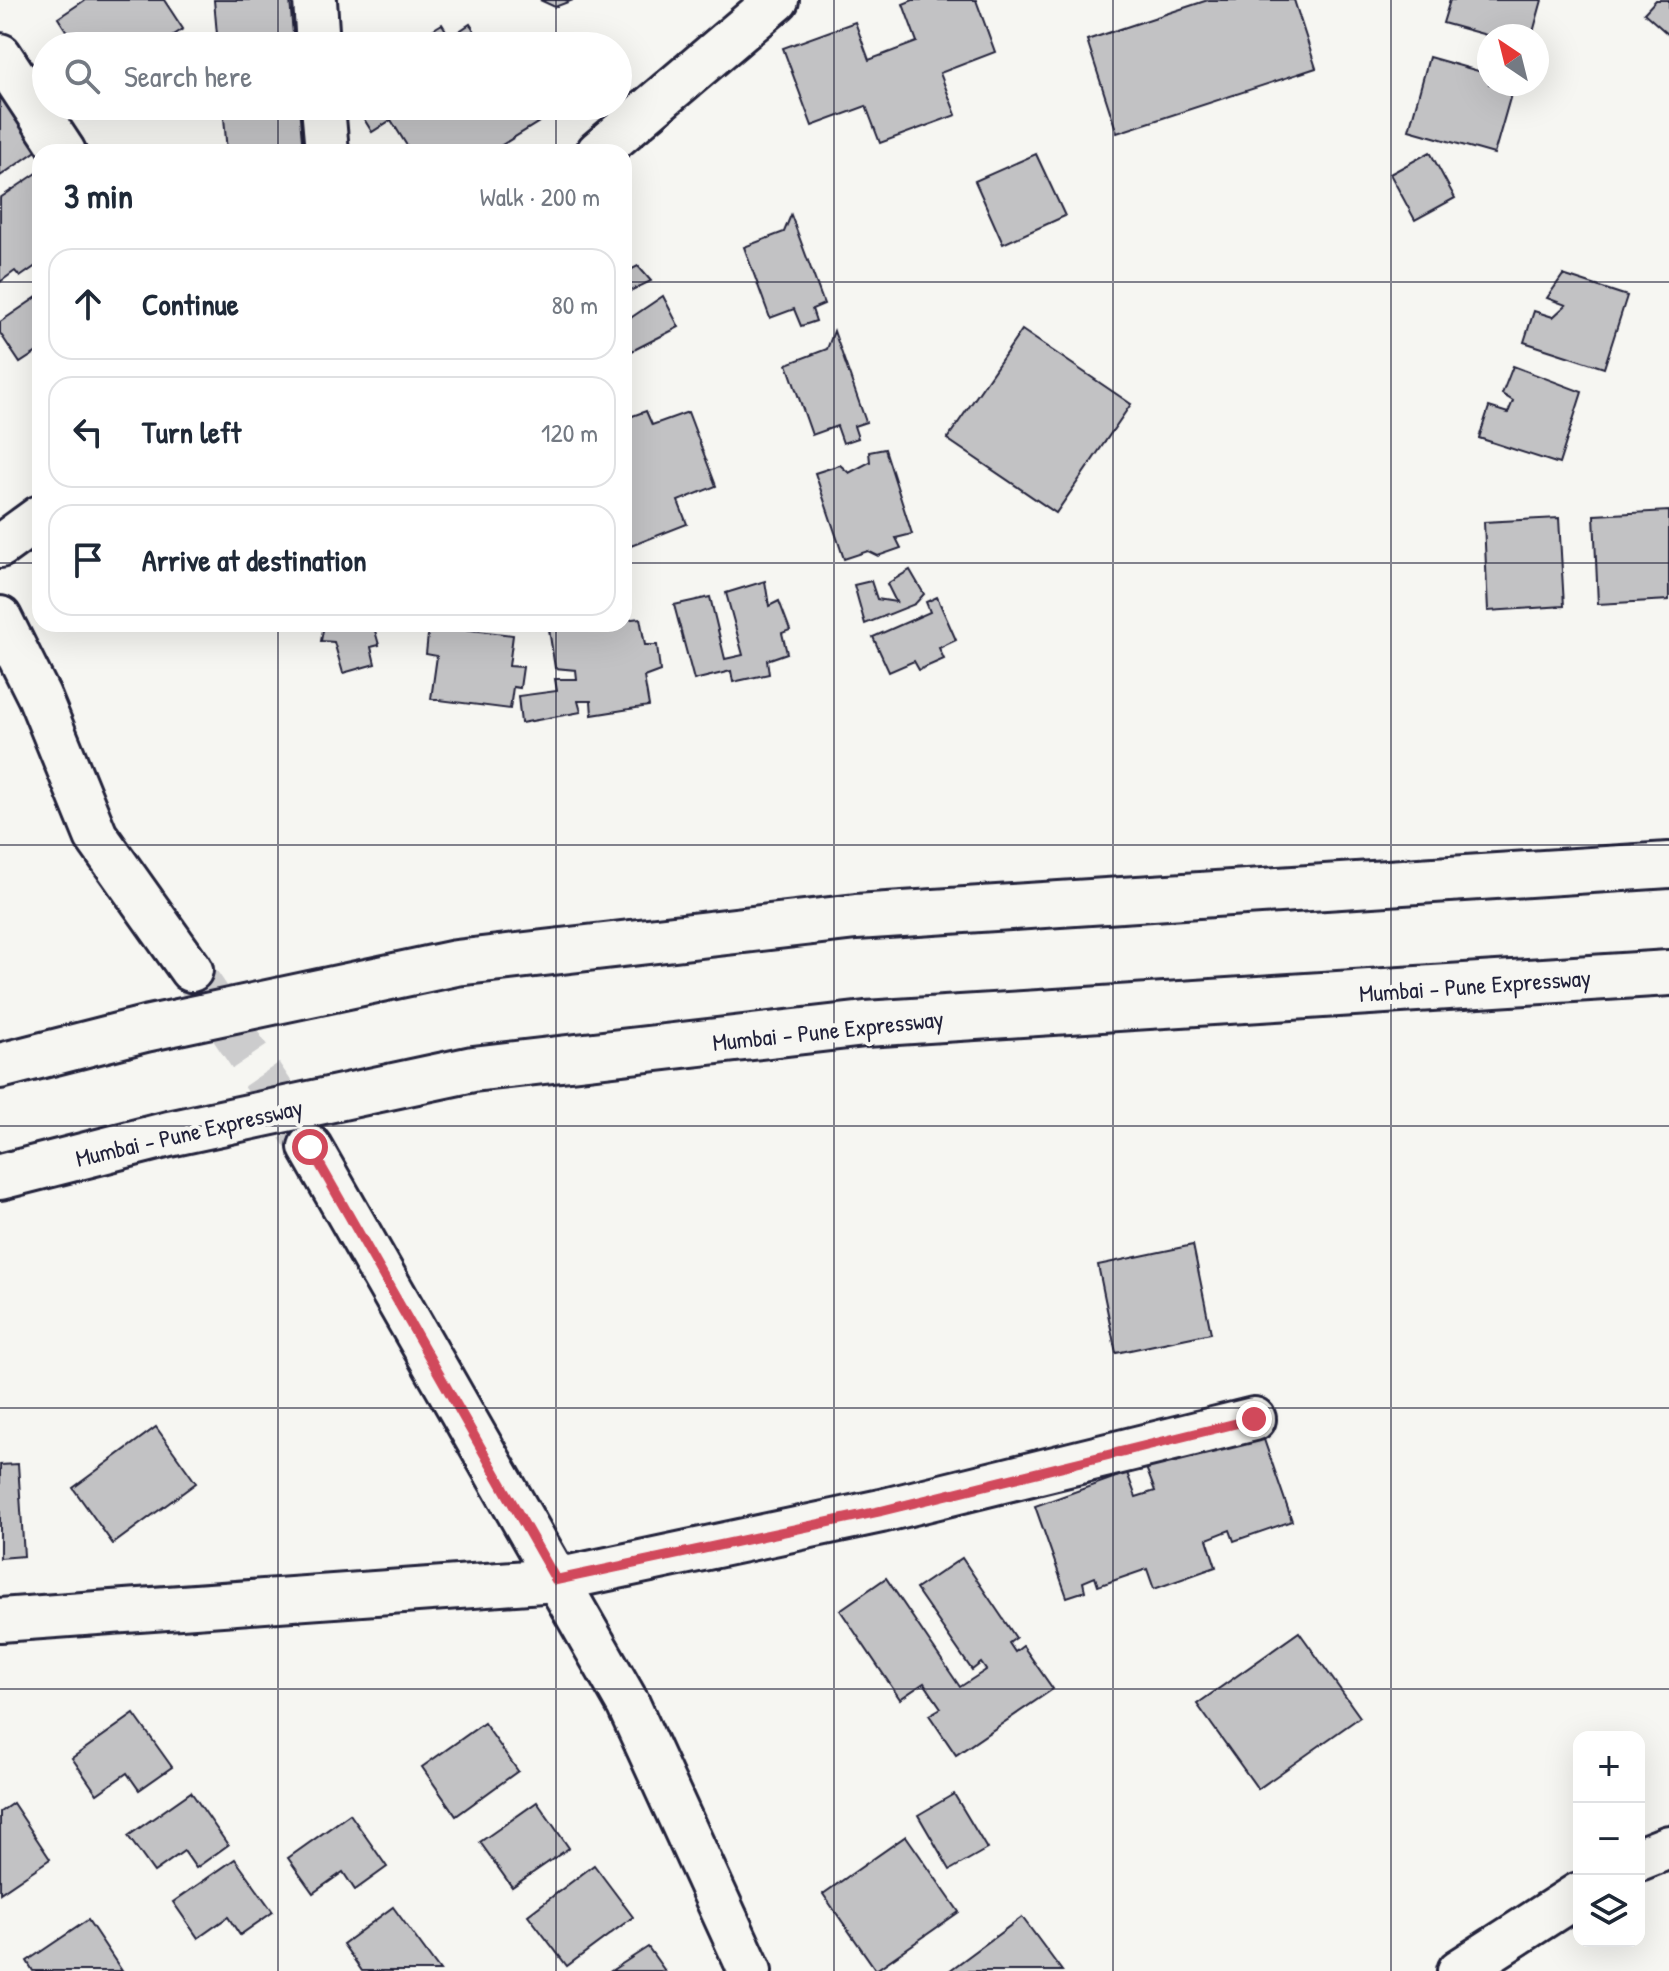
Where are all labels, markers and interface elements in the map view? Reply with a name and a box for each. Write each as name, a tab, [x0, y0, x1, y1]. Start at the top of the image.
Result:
north arrow	[1477, 24, 1549, 96]
search box	[32, 32, 632, 120]
icon: search	[60, 54, 104, 98]
text: Search here	[124, 56, 252, 96]
text: 3 min	[64, 173, 133, 219]
text: Walk · 200 m	[480, 179, 600, 214]
icon: ahead	[66, 282, 110, 326]
text: Continue	[142, 284, 239, 324]
text: 80 m	[551, 287, 598, 322]
icon: left	[66, 410, 110, 454]
text: Turn left	[142, 412, 241, 452]
text: 120 m	[541, 415, 598, 450]
icon: arrive	[66, 538, 110, 582]
text: Arrive at destination	[142, 540, 367, 580]
street label: Mumbai - Pune Expressway	[1358, 961, 1592, 1009]
street label: Mumbai - Pune Expressway	[711, 1002, 945, 1058]
street label: Mumbai - Pune Expressway	[72, 1090, 306, 1174]
route start	[292, 1129, 328, 1165]
route end	[1236, 1401, 1272, 1437]
map controls	[1573, 1731, 1645, 1947]
button: +	[1573, 1731, 1645, 1803]
button: −	[1573, 1803, 1645, 1875]
button: layers	[1573, 1875, 1645, 1947]

